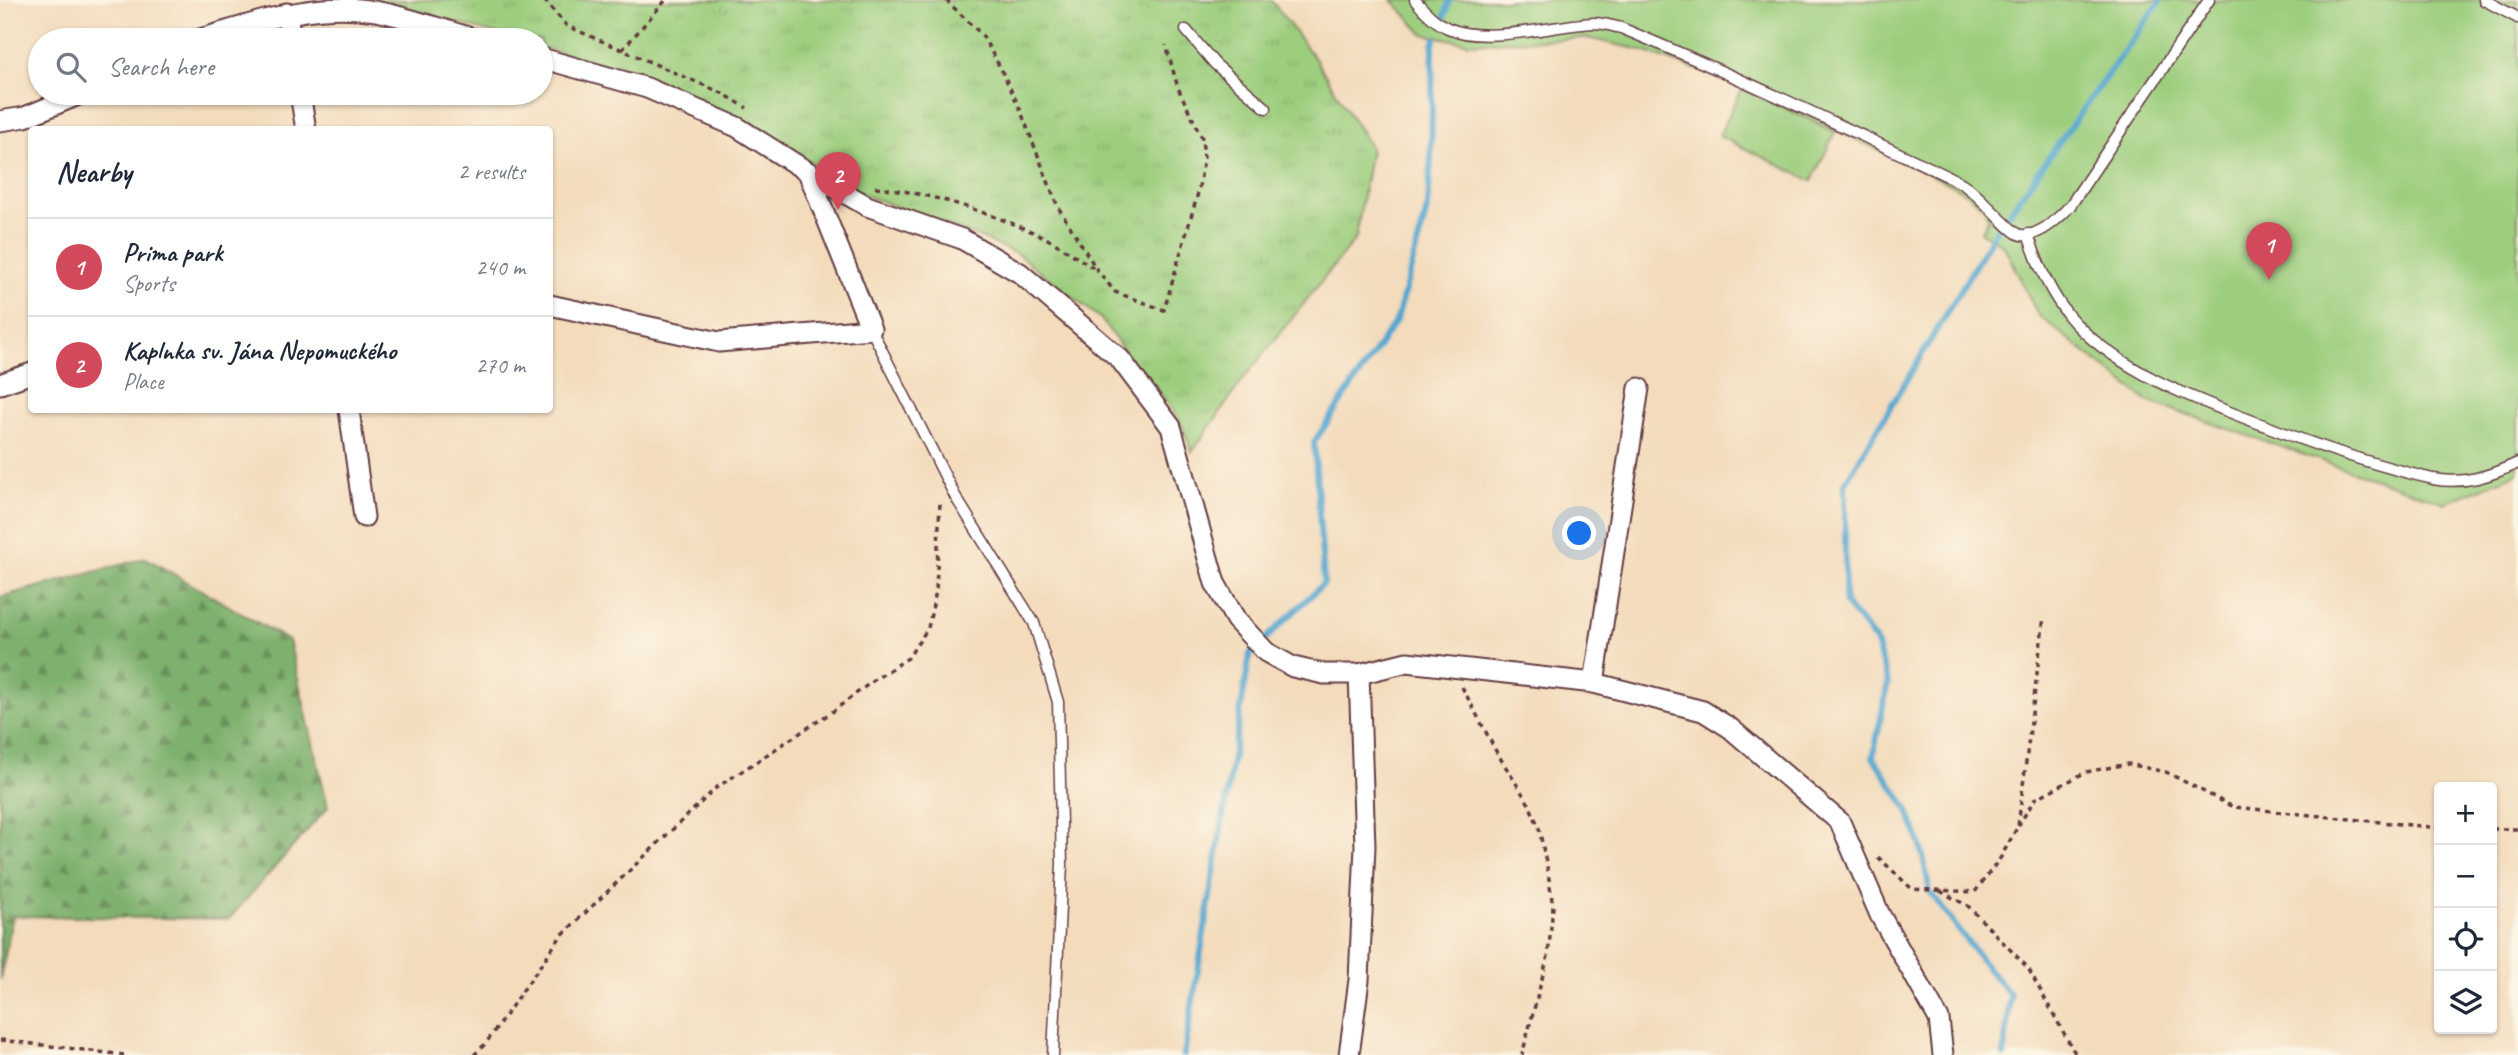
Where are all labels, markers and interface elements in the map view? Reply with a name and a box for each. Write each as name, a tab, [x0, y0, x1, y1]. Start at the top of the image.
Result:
search box	[28, 28, 553, 105]
icon: search	[52, 48, 90, 86]
text: Search here	[108, 50, 214, 83]
pin: 2	[815, 152, 861, 210]
text: Nearby	[56, 153, 132, 191]
text: 2 results	[458, 157, 525, 186]
pin: 1	[2246, 222, 2292, 280]
text: Prima park	[123, 236, 222, 269]
text: 1	[74, 253, 84, 282]
text: 240 m	[476, 253, 525, 282]
text: Sports	[123, 269, 175, 298]
text: Kaplnka sv. Jána Nepomuckého	[123, 334, 396, 367]
text: 2	[74, 351, 84, 380]
text: 270 m	[476, 351, 525, 380]
text: Place	[123, 367, 163, 396]
your location	[1562, 516, 1596, 550]
map controls	[2434, 782, 2497, 1034]
button: +	[2434, 782, 2497, 845]
button: −	[2434, 845, 2497, 908]
button: locate	[2434, 908, 2497, 971]
button: layers	[2434, 971, 2497, 1034]

